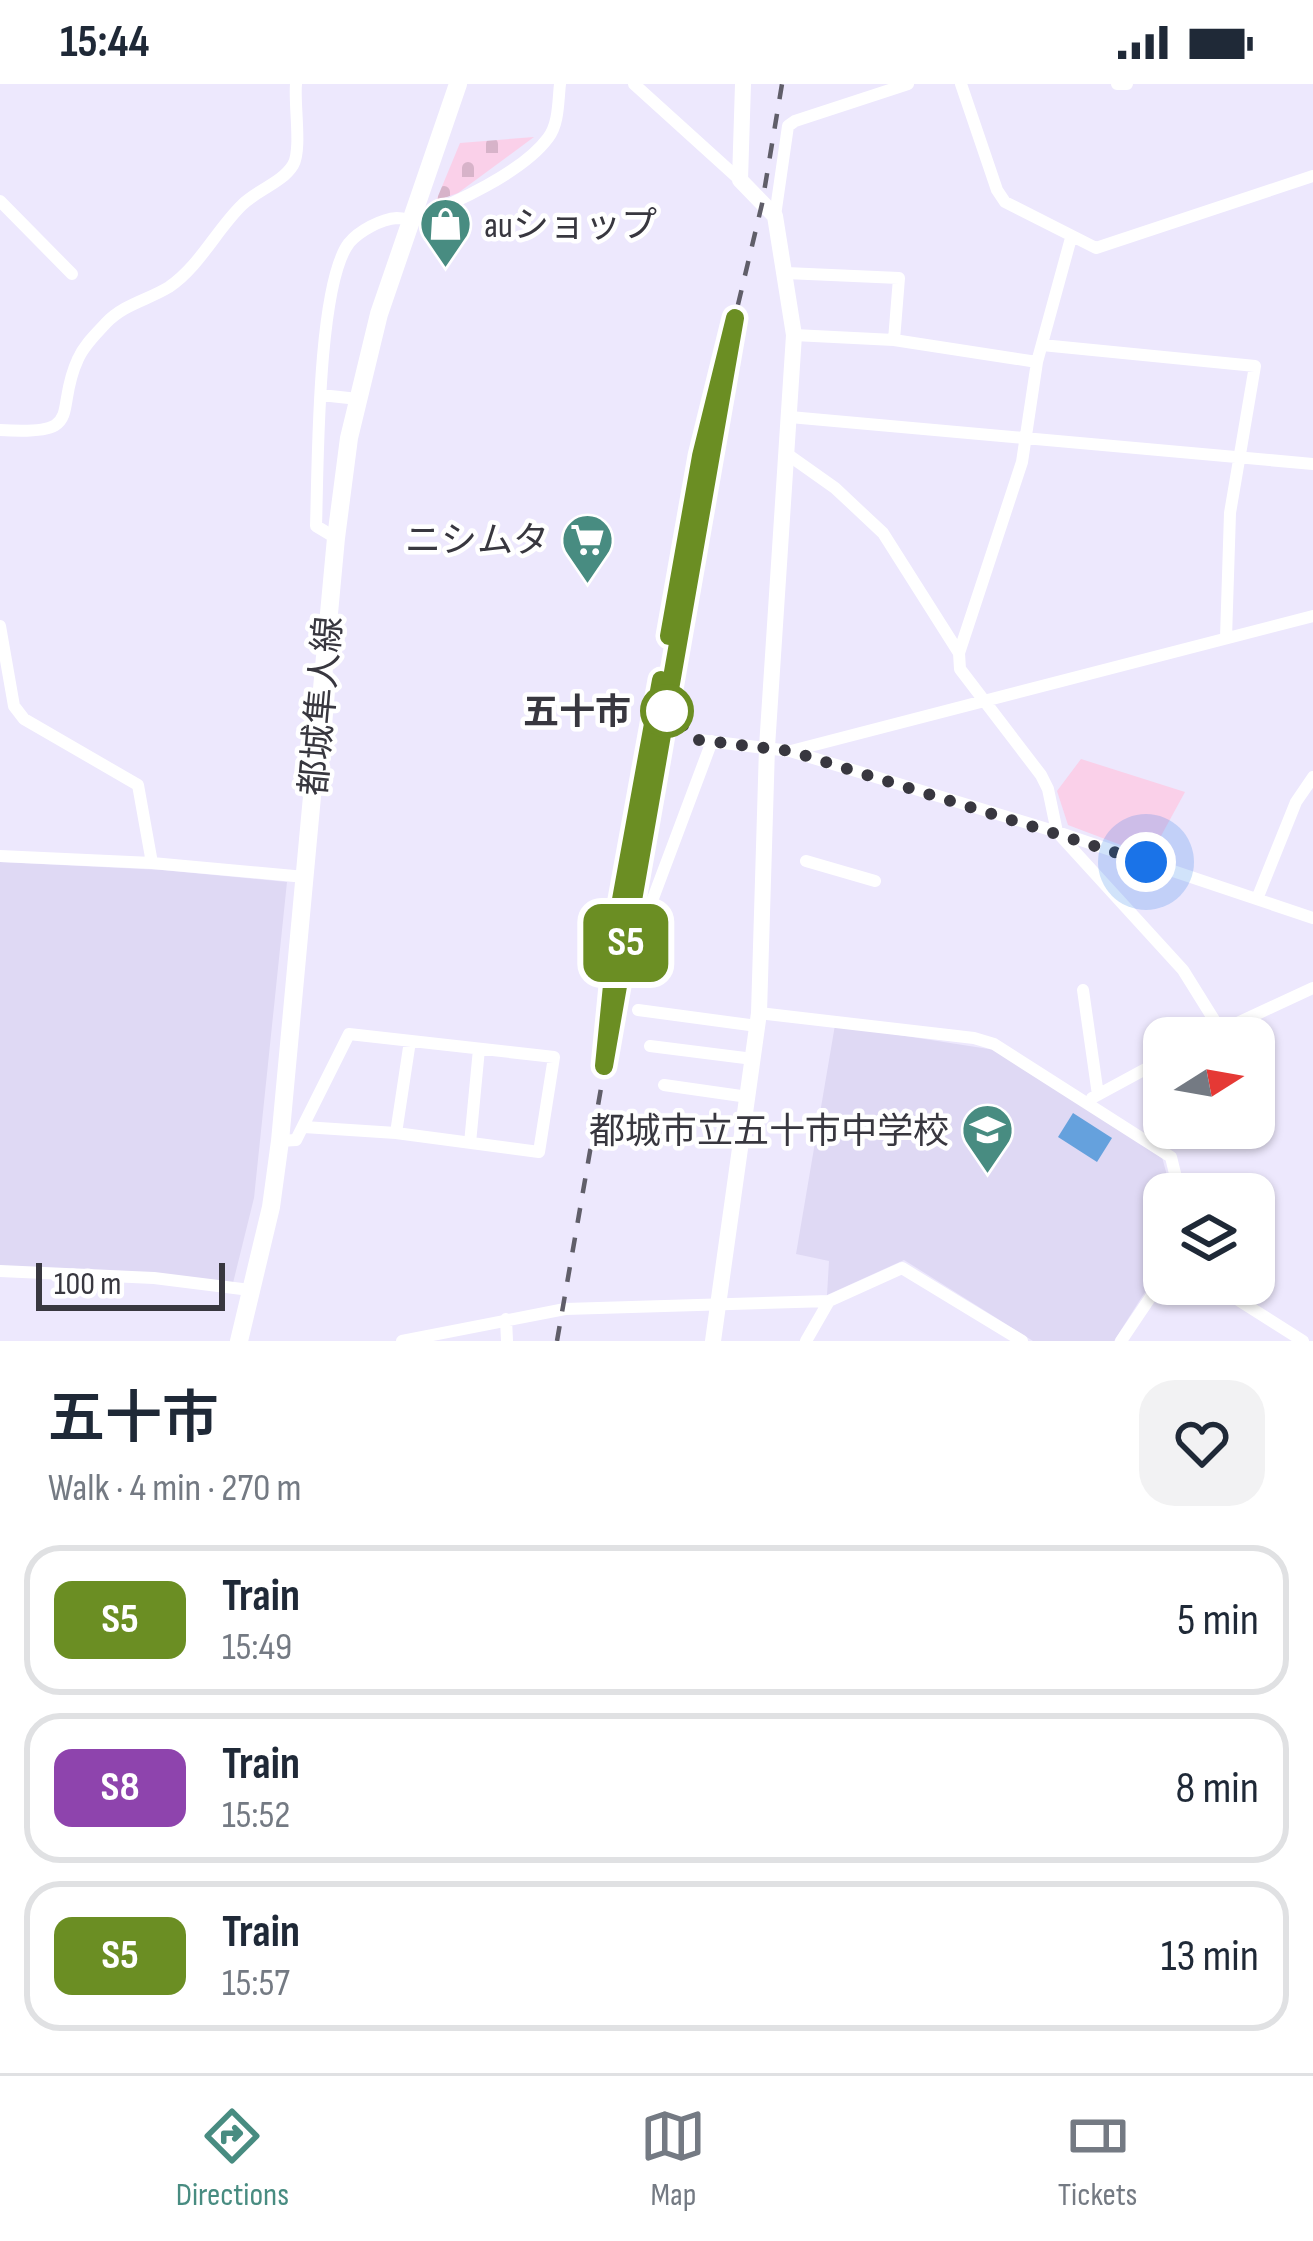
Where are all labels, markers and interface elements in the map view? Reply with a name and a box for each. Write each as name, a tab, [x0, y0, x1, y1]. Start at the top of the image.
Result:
text: 15:44	[60, 15, 150, 70]
shop icon: auショップ	[417, 196, 473, 270]
place label: auショップ	[484, 205, 657, 248]
supermarket icon: ニシムタ	[560, 511, 616, 585]
place label: ニシムタ	[405, 520, 549, 563]
street label: 都城隼人線	[293, 615, 352, 798]
marker: 五十市	[642, 686, 692, 736]
place label: 五十市	[523, 692, 631, 735]
your location	[1116, 832, 1176, 892]
line badge: S5	[572, 904, 680, 982]
text: S5	[607, 917, 645, 968]
north arrow	[1143, 1017, 1275, 1149]
map controls	[1143, 1017, 1275, 1305]
school or university icon: 都城市立五十市中学校	[960, 1102, 1016, 1176]
place label: 都城市立五十市中学校	[589, 1111, 949, 1154]
button: layers	[1143, 1173, 1275, 1305]
scale bar	[36, 1257, 225, 1310]
text: 100 m	[54, 1264, 121, 1304]
button: heart	[1139, 1380, 1265, 1506]
text: 五十市	[48, 1386, 219, 1454]
text: Walk · 4 min · 270 m	[48, 1465, 302, 1512]
text: Train	[222, 1569, 300, 1624]
text: 5 min	[1177, 1593, 1259, 1648]
text: S5	[101, 1594, 139, 1645]
text: 15:49	[222, 1624, 292, 1671]
text: Train	[222, 1737, 300, 1792]
text: 8 min	[1176, 1761, 1259, 1816]
text: S8	[100, 1762, 140, 1813]
text: 15:52	[222, 1792, 290, 1839]
text: Train	[222, 1905, 300, 1960]
text: 13 min	[1161, 1929, 1259, 1984]
text: S5	[101, 1930, 139, 1981]
text: 15:57	[222, 1960, 290, 2007]
tab: Directions	[176, 2103, 289, 2215]
tab: Map	[640, 2103, 706, 2215]
tab: Tickets	[1058, 2103, 1137, 2215]

